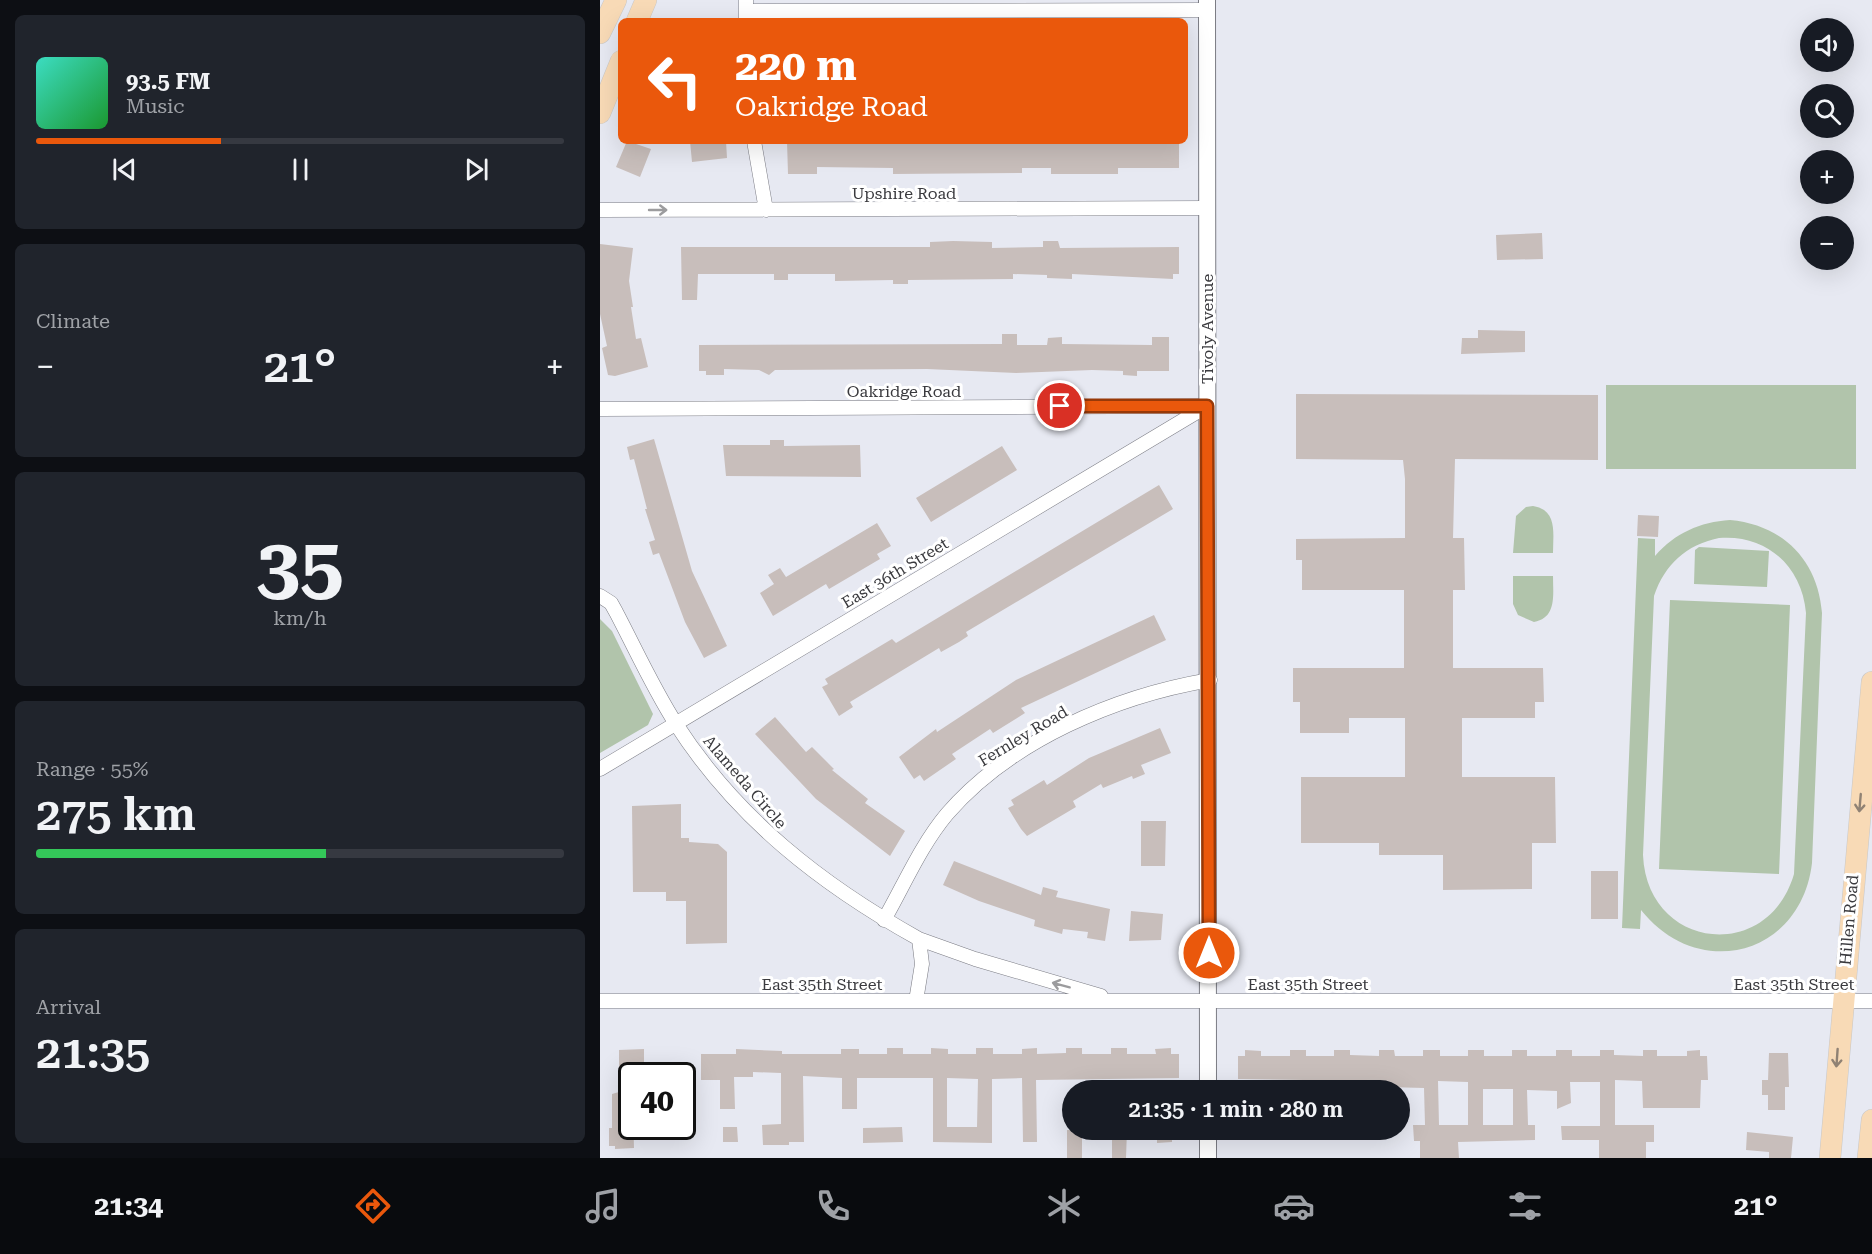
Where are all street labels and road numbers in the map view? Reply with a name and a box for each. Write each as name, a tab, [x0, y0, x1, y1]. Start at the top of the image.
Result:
street label: Upshire Road	[852, 184, 956, 203]
street label: Tivoly Avenue	[1198, 274, 1217, 384]
street label: Oakridge Road	[847, 382, 961, 401]
street label: East 36th Street	[838, 534, 952, 612]
street label: Fernley Road	[975, 702, 1071, 770]
street label: Alameda Circle	[699, 732, 791, 833]
street label: Hillen Road	[1836, 874, 1862, 966]
street label: East 35th Street	[762, 975, 882, 994]
street label: East 35th Street	[1248, 975, 1368, 994]
street label: East 35th Street	[1734, 975, 1854, 994]

